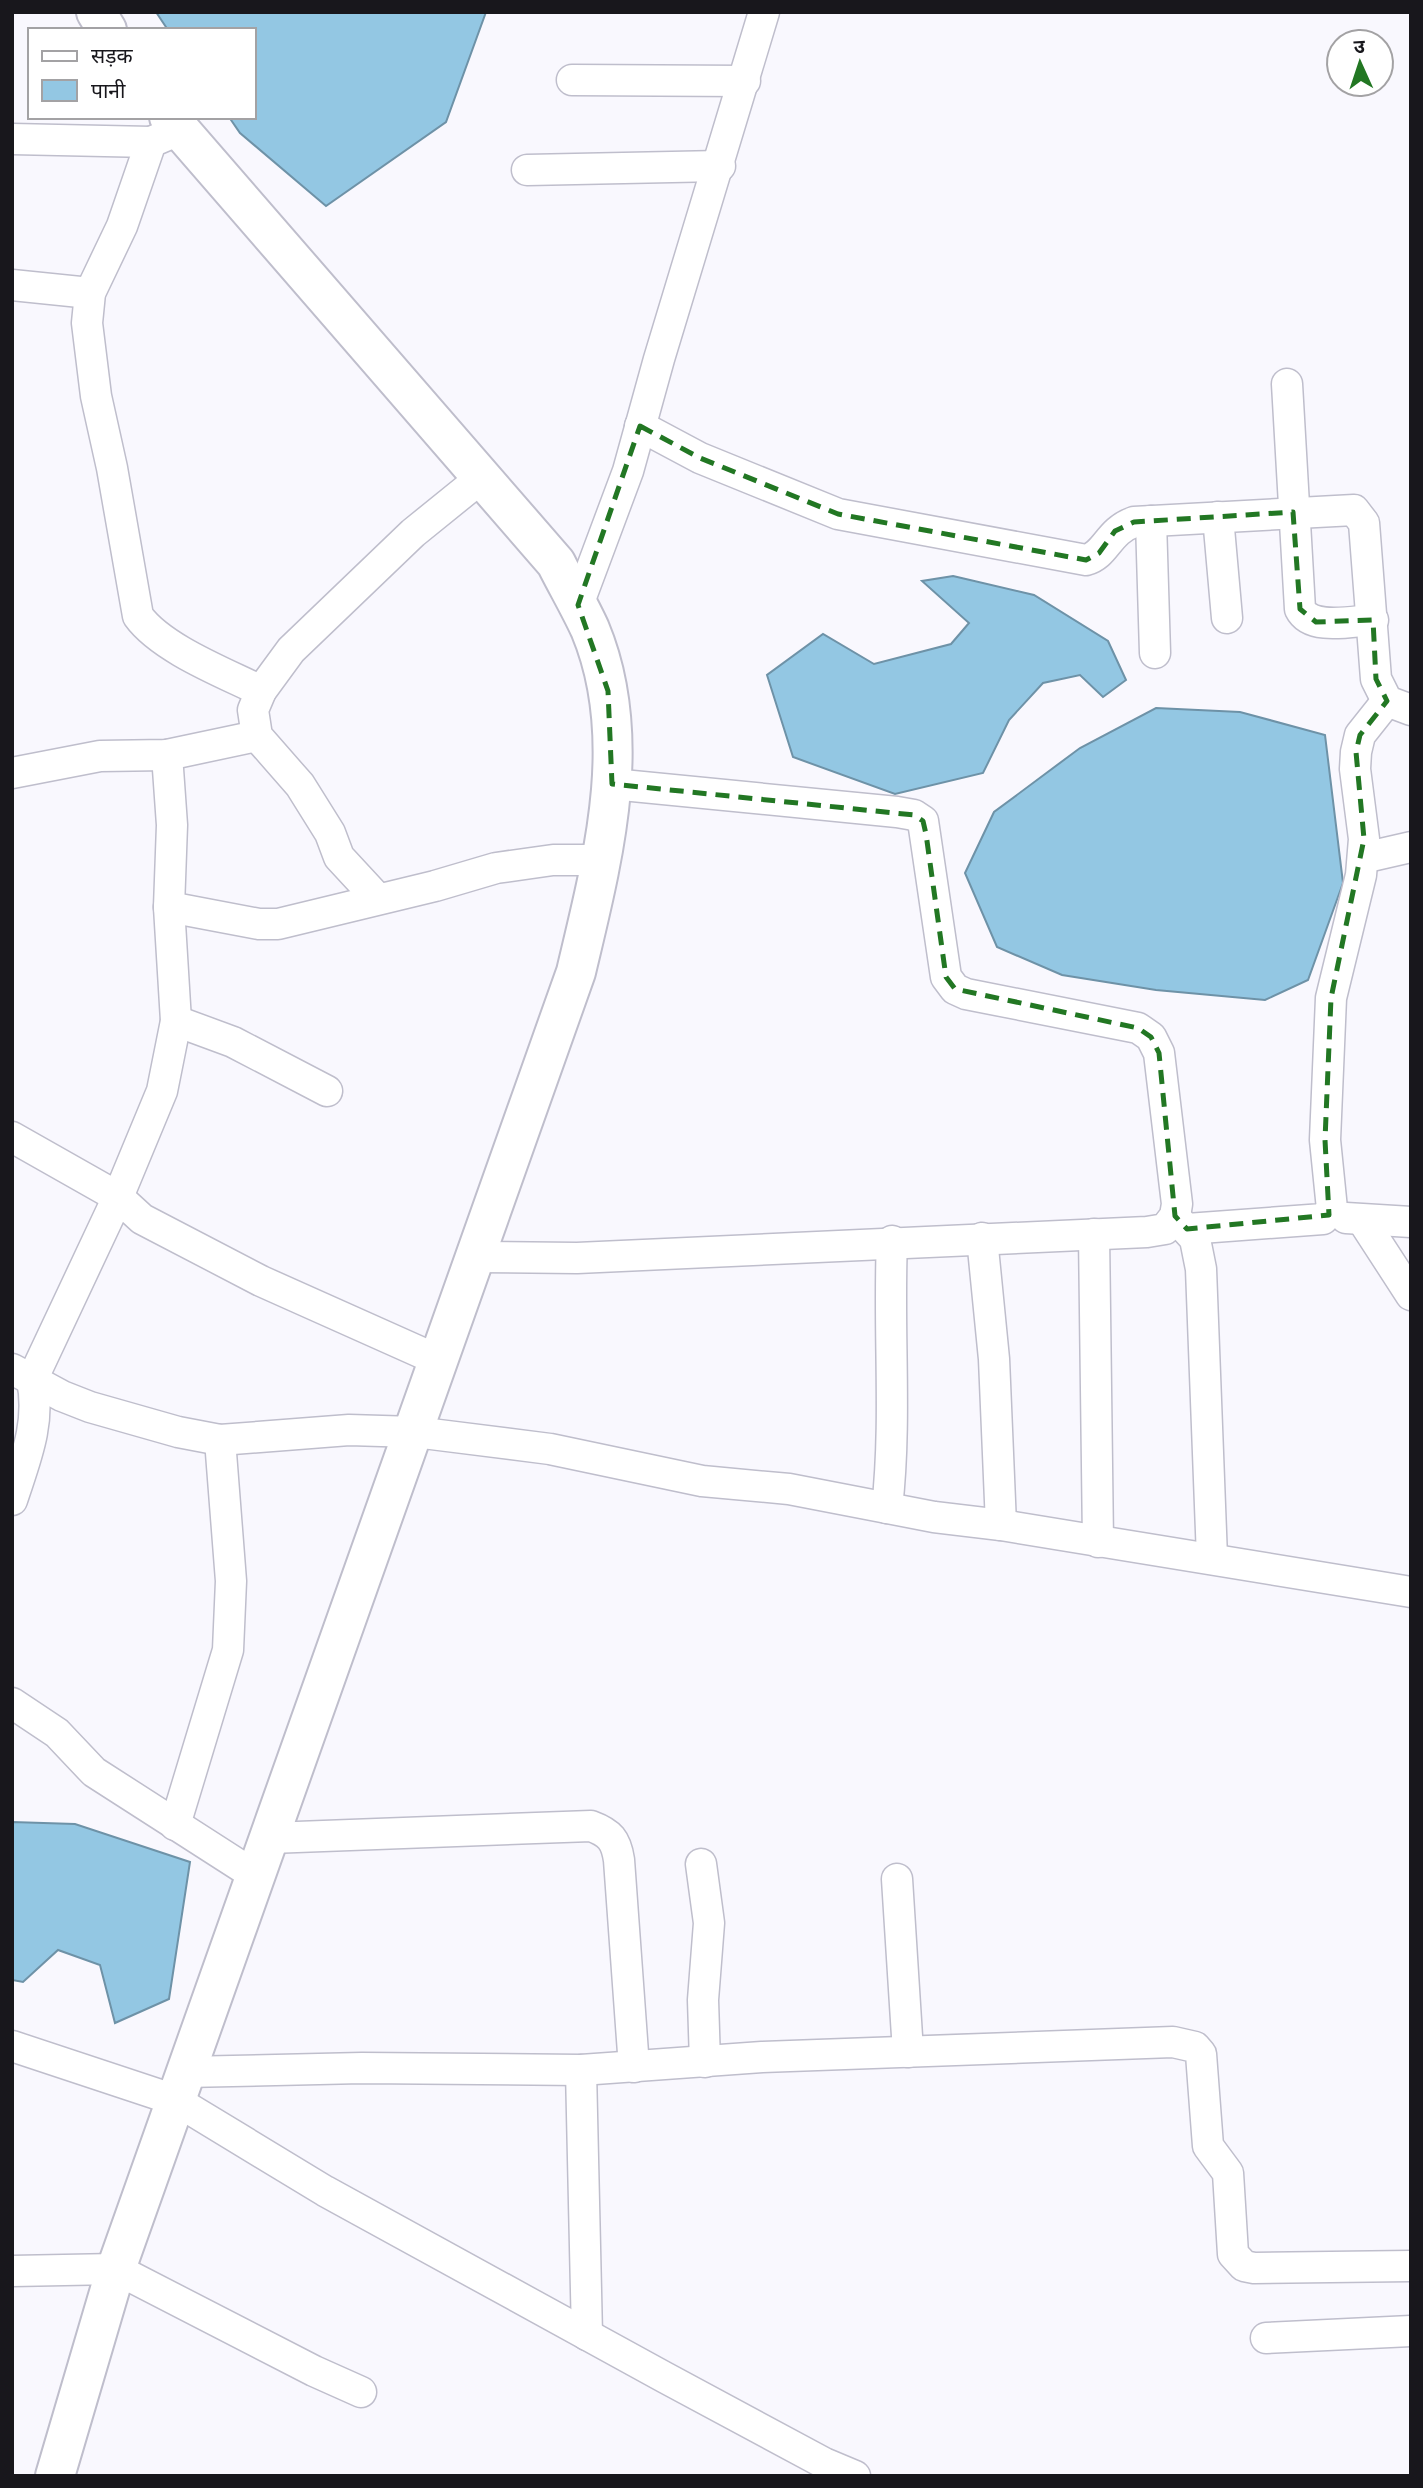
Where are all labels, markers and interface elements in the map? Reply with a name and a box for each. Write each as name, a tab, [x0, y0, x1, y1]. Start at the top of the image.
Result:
legend	[28, 28, 256, 119]
north arrow	[1325, 28, 1395, 98]
text: उ	[1353, 34, 1366, 58]
text: सड़क	[91, 42, 133, 69]
text: पानी	[91, 77, 126, 104]

